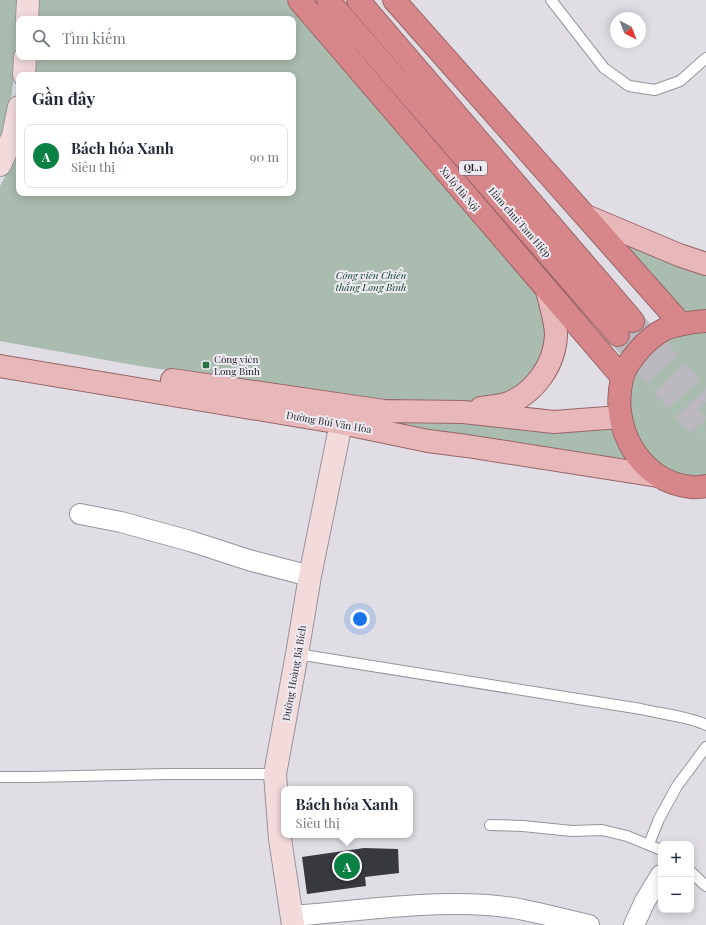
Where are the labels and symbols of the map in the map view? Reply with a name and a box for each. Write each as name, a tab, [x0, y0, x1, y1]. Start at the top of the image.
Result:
north arrow	[610, 12, 646, 48]
road number: QL.1	[459, 161, 487, 175]
street label: Xa lộ Hà Nội	[437, 164, 483, 214]
street label: Hầm chui Tam Hiệp	[485, 184, 555, 260]
park label: Công viên Chiến thắng Long Bình	[336, 268, 406, 294]
place label: Công viên Long Bình	[214, 352, 260, 378]
marker: Công viên Long Bình	[201, 360, 211, 370]
street label: Đường Bùi Văn Hòa	[285, 408, 373, 436]
your location	[350, 609, 370, 629]
street label: Đường Hoàng Bá Bích	[279, 624, 309, 722]
pin: A	[334, 851, 360, 881]

